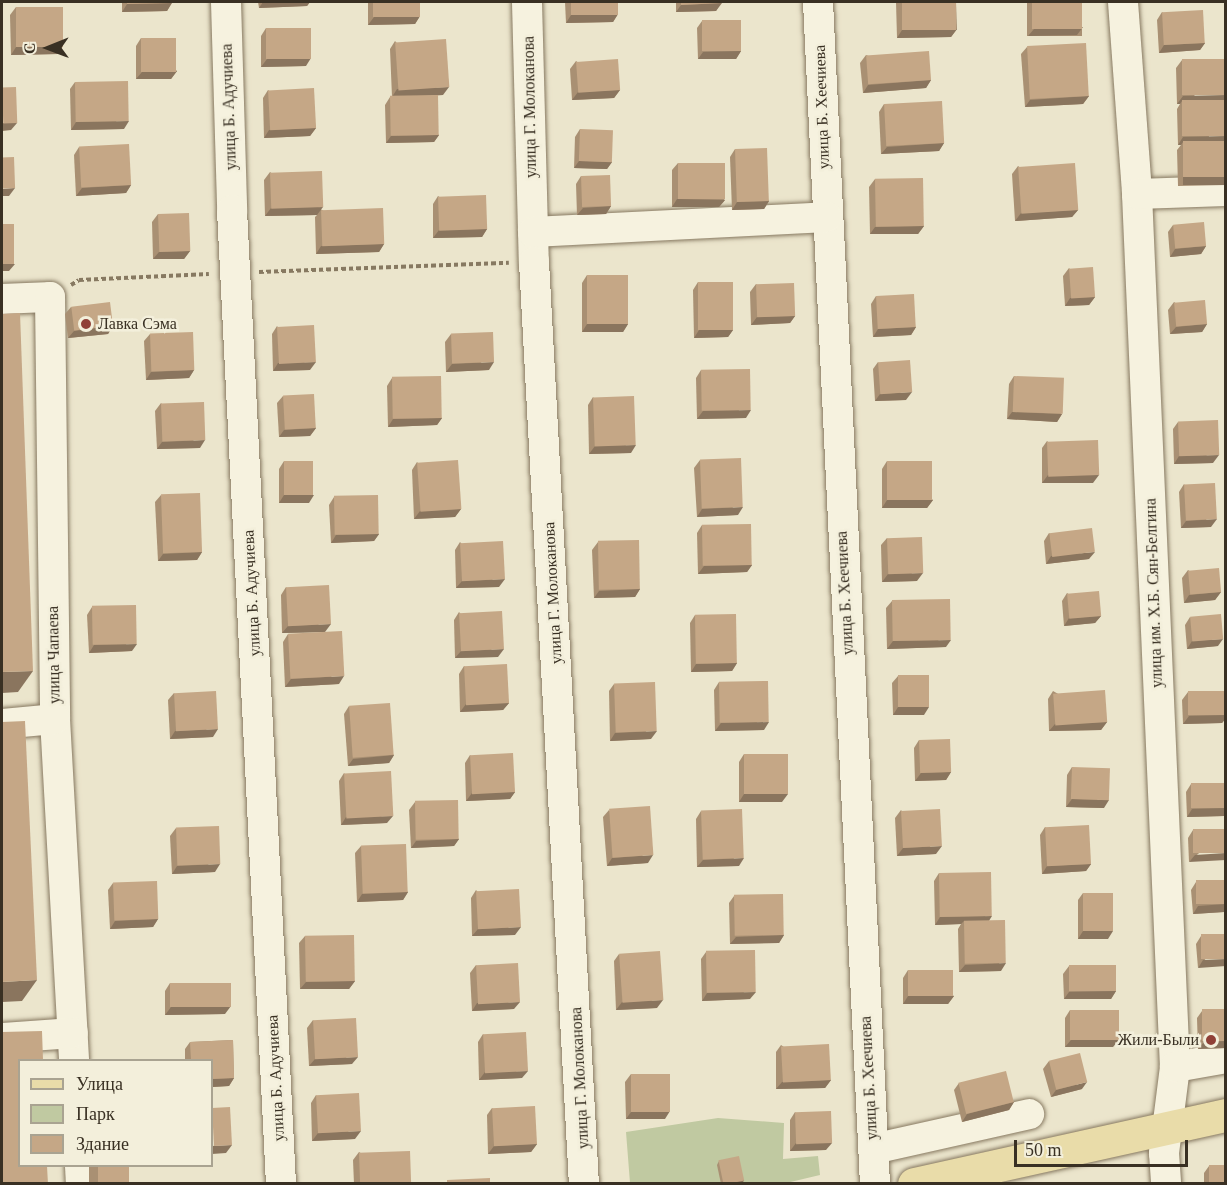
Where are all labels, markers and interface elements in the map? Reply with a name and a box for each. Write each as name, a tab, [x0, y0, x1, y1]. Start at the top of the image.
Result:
north arrow	[18, 18, 78, 78]
street label: улица Г. Молоканова	[519, 36, 541, 178]
text: С	[21, 42, 38, 54]
street label: улица Б. Адучиева	[217, 43, 241, 171]
street label: улица Б. Хеечиева	[810, 45, 834, 169]
place label: Лавка Сэма	[98, 314, 177, 334]
marker: Лавка Сэма	[79, 317, 93, 331]
street label: улица им. Х.Б. Сян-Белгина	[1141, 498, 1167, 688]
street label: улица Г. Молоканова	[540, 521, 566, 665]
street label: улица Б. Адучиева	[239, 529, 265, 657]
street label: улица Б. Хеечиева	[832, 530, 858, 656]
street label: улица Чапаева	[44, 606, 64, 704]
street label: улица Г. Молоканова	[567, 1006, 593, 1150]
street label: улица Б. Адучиева	[263, 1014, 289, 1142]
street label: улица Б. Хеечиева	[856, 1015, 882, 1141]
place label: Жили-Были	[1118, 1030, 1199, 1050]
marker: Жили-Были	[1204, 1033, 1218, 1047]
legend	[18, 1059, 213, 1167]
text: Улица	[76, 1074, 123, 1094]
text: Парк	[76, 1104, 115, 1124]
scale bar	[1017, 1128, 1191, 1166]
text: Здание	[76, 1134, 129, 1154]
text: 50 m	[1025, 1140, 1062, 1160]

